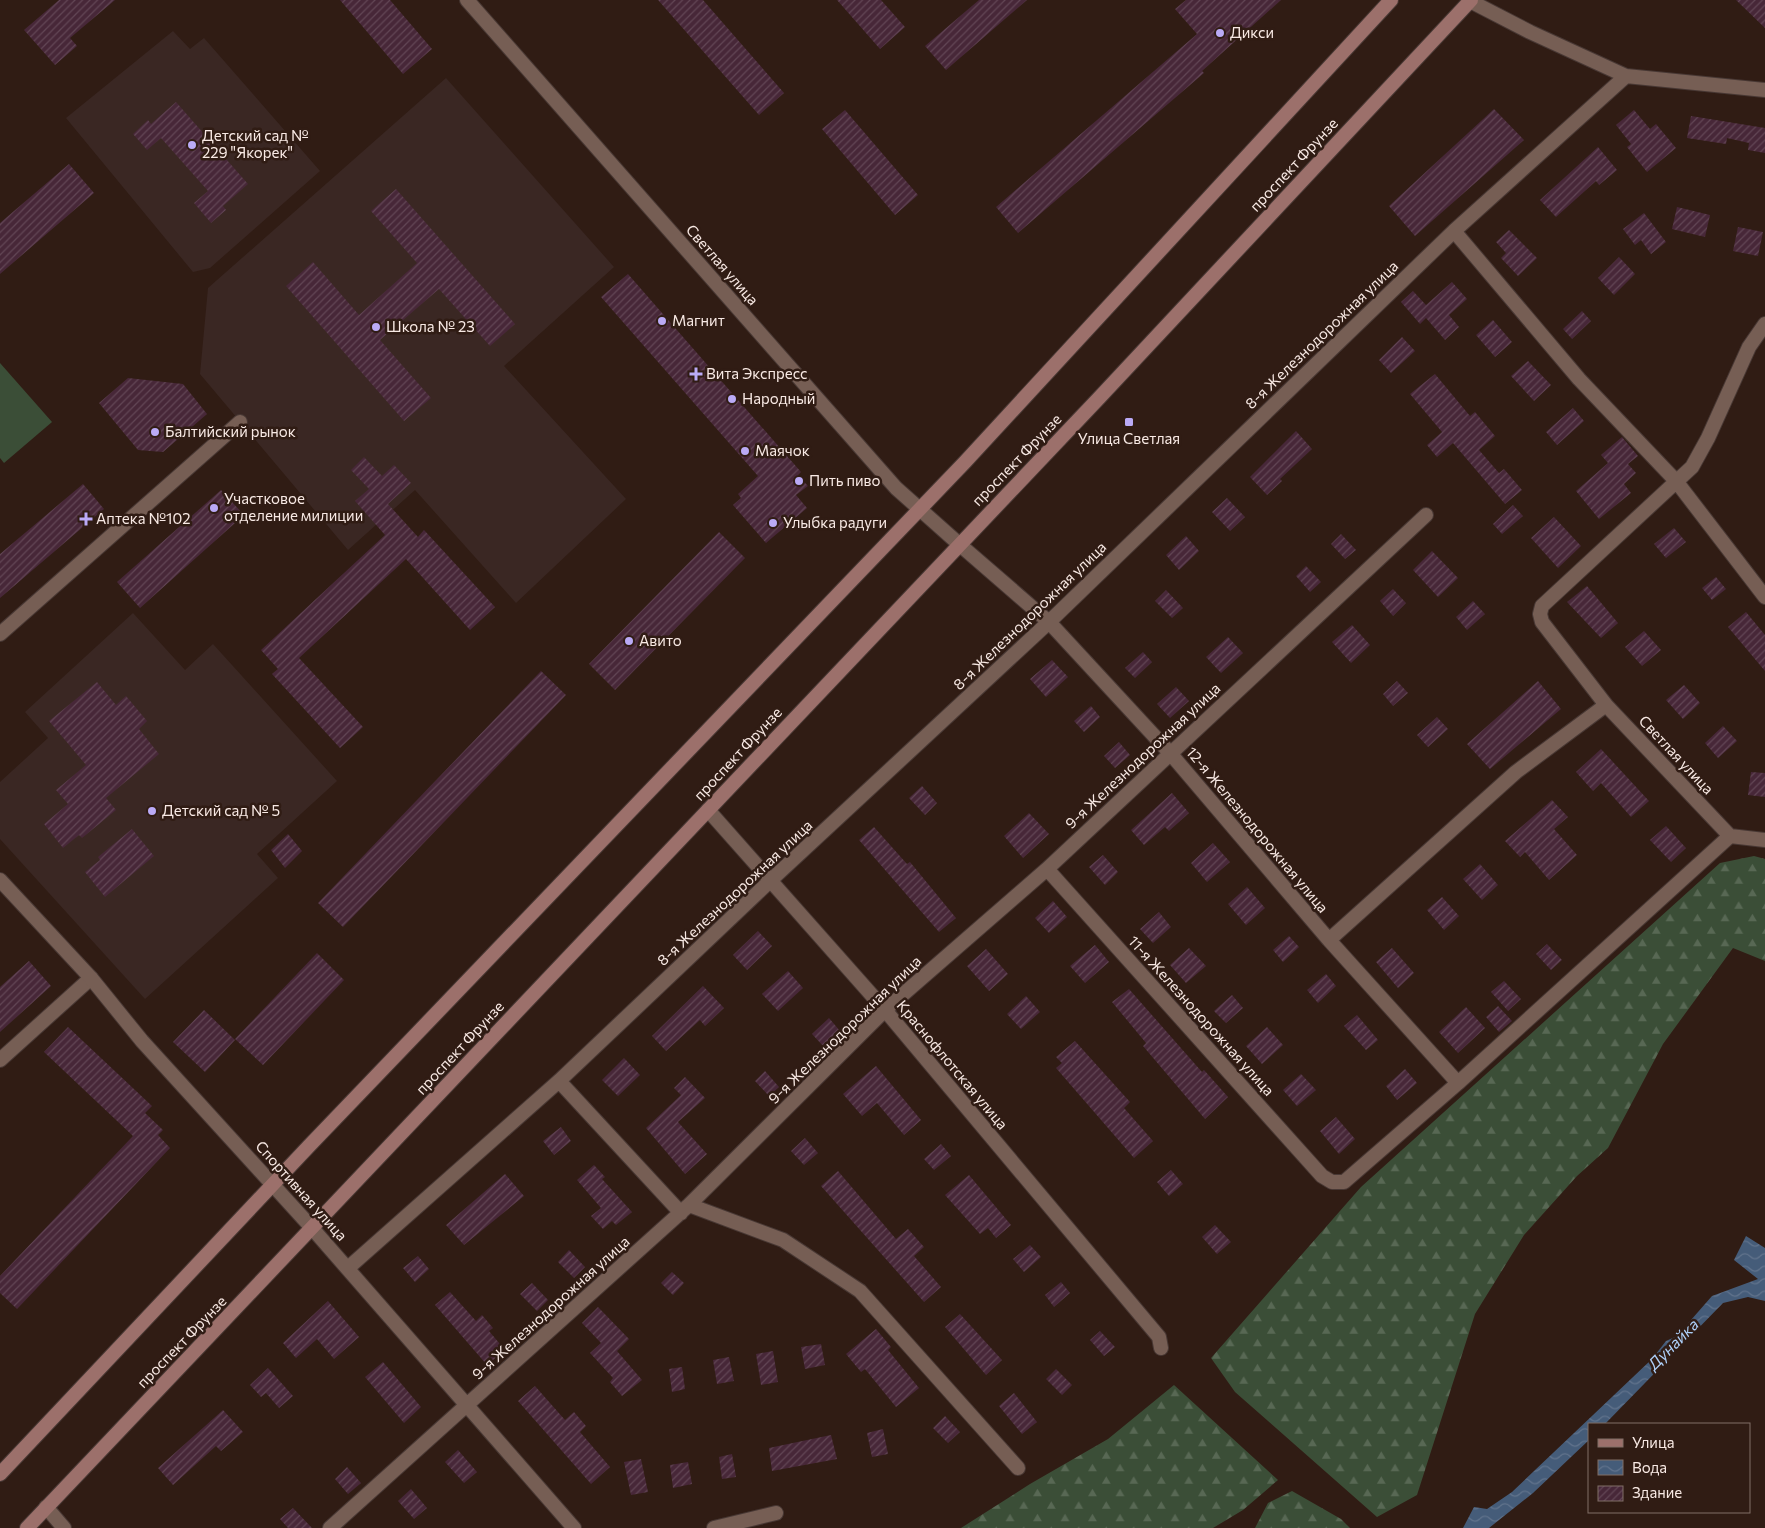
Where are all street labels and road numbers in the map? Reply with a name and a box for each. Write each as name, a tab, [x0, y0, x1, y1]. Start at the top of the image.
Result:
street label: проспект Фрунзе	[1245, 114, 1341, 215]
street label: Светлая улица	[683, 220, 763, 308]
street label: 8-я Железнодорожная улица	[1241, 256, 1401, 412]
street label: проспект Фрунзе	[968, 409, 1065, 509]
street label: 8-я Железнодорожная улица	[949, 537, 1109, 693]
street label: 9-я Железнодорожная улица	[1061, 679, 1224, 832]
street label: проспект Фрунзе	[689, 703, 785, 804]
street label: Светлая улица	[1636, 711, 1718, 797]
street label: 12-я Железнодорожная улица	[1183, 743, 1332, 916]
street label: 8-я Железнодорожная улица	[653, 816, 816, 969]
street label: 11-я Железнодорожная улица	[1125, 932, 1278, 1099]
street label: 9-я Железнодорожная улица	[764, 951, 924, 1107]
street label: Краснофлотская улица	[894, 996, 1012, 1133]
street label: проспект Фрунзе	[411, 997, 507, 1098]
street label: Спортивная улица	[252, 1137, 351, 1244]
street label: 9-я Железнодорожная улица	[468, 1232, 633, 1383]
street label: проспект Фрунзе	[133, 1291, 230, 1391]

